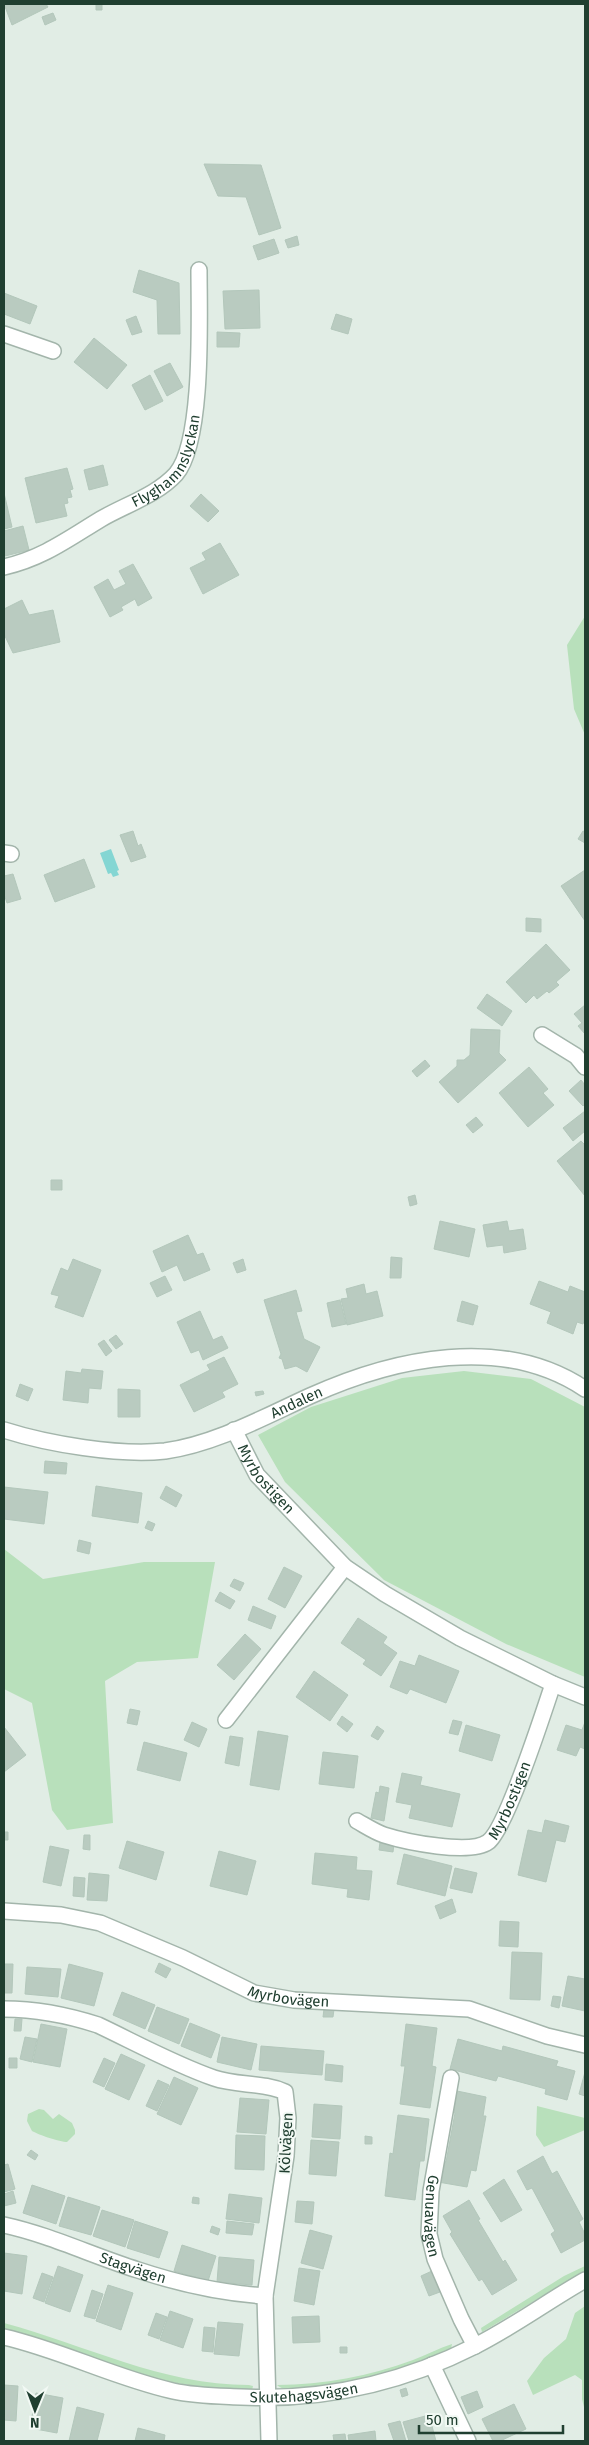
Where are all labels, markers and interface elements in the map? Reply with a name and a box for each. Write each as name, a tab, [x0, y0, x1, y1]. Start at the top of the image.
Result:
street label: Flyghamnslyckan	[129, 413, 204, 511]
street label: Andalen	[267, 1383, 325, 1422]
street label: Myrbostigen	[234, 1441, 298, 1518]
street label: Myrbostigen	[484, 1759, 535, 1843]
street label: Myrbovägen	[244, 1982, 330, 2011]
street label: Kölvägen	[275, 2112, 297, 2174]
street label: Genuavägen	[420, 2174, 443, 2259]
street label: Stagvägen	[97, 2248, 168, 2287]
street label: Skutehagsvägen	[250, 2379, 360, 2407]
north arrow	[10, 2385, 60, 2435]
scale bar	[419, 2402, 563, 2434]
text: 50 m	[426, 2411, 459, 2429]
text: N	[30, 2414, 40, 2431]

